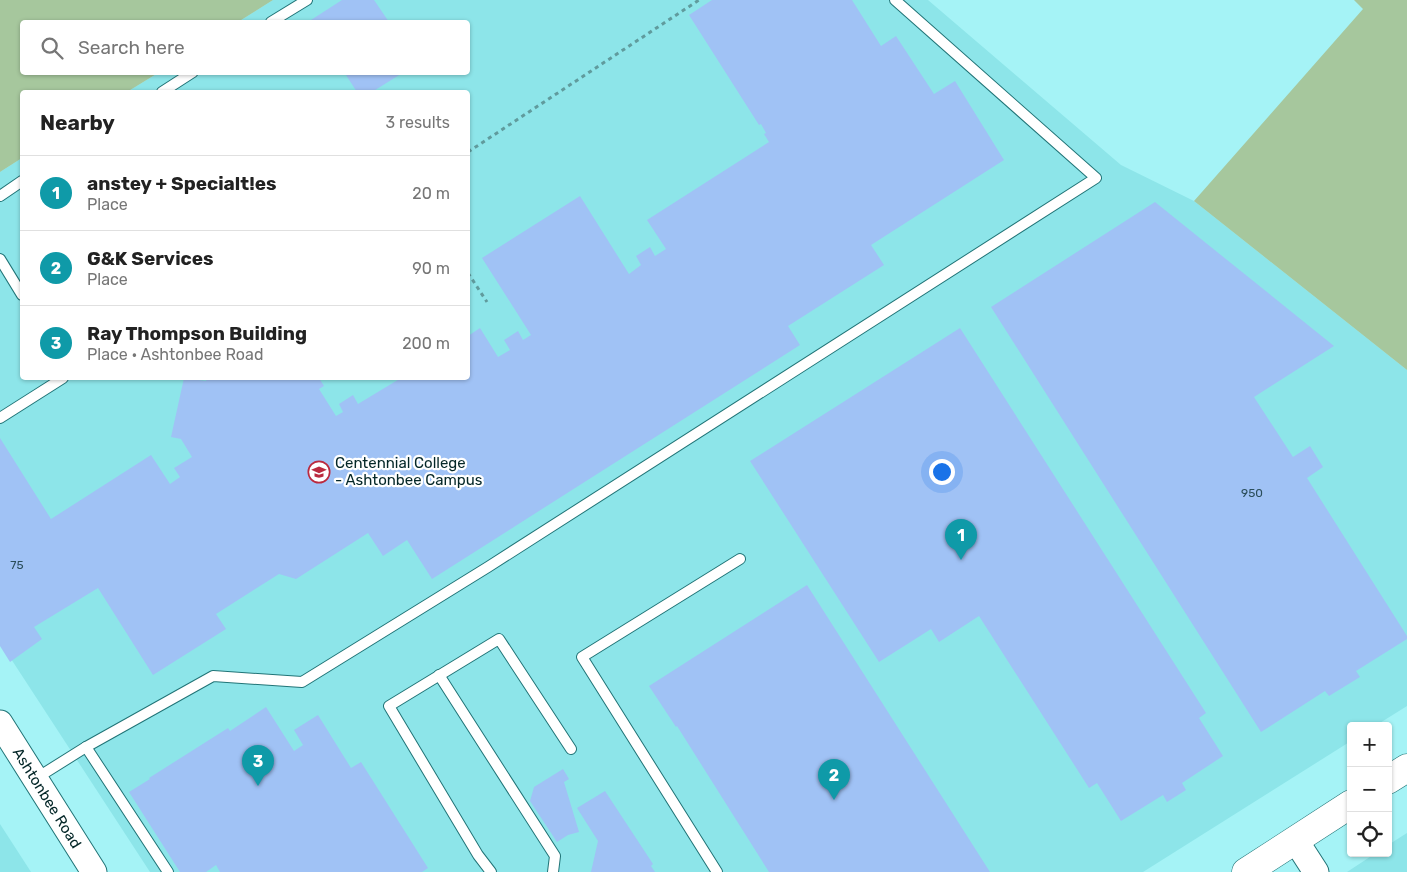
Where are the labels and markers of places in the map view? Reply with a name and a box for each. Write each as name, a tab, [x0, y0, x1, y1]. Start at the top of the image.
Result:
place label: Centennial College - Ashtonbee Campus	[335, 454, 483, 489]
school or university icon: Centennial College - Ashtonbee Campus	[307, 460, 331, 484]
pin: 1	[945, 519, 977, 560]
pin: 3	[242, 745, 274, 786]
pin: 2	[818, 759, 850, 800]

